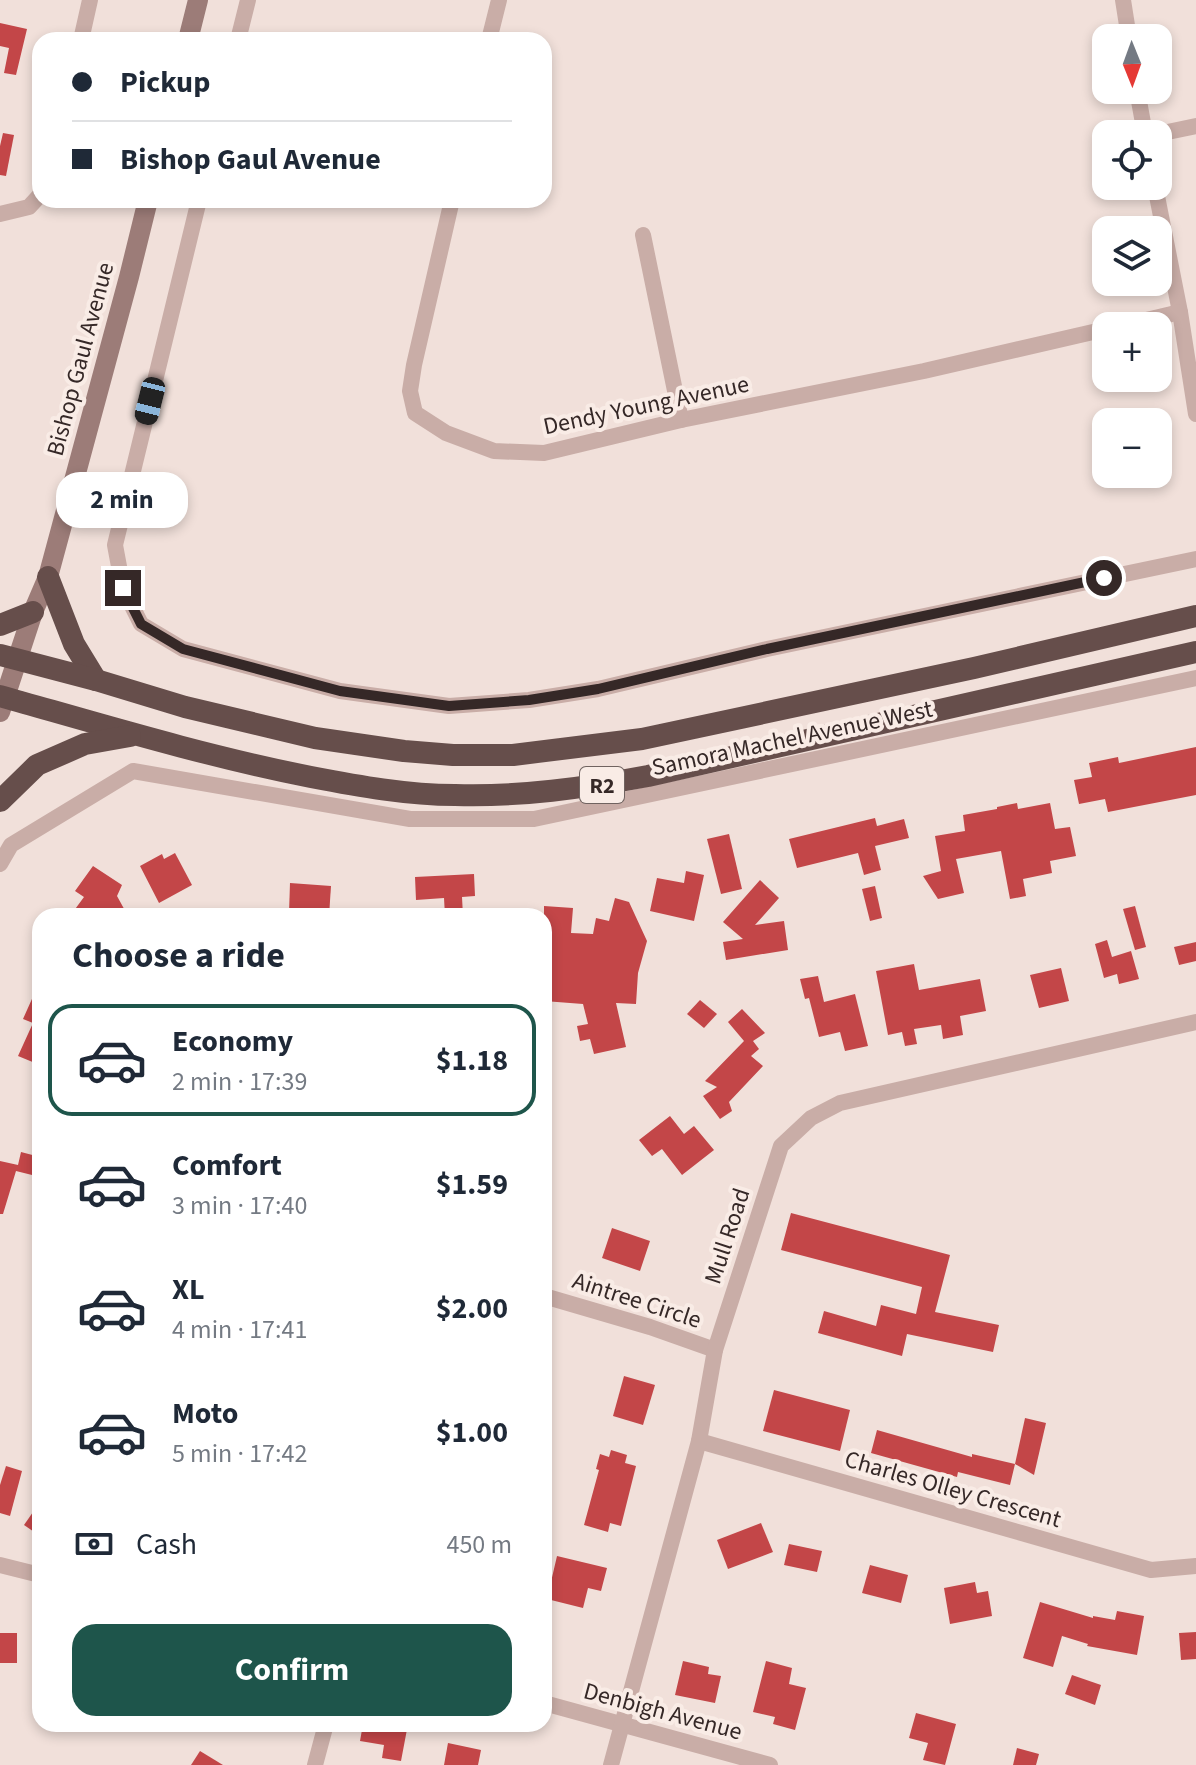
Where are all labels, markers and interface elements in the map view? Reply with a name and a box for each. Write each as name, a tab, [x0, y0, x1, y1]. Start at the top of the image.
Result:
north arrow	[1092, 24, 1172, 104]
map controls	[1092, 24, 1172, 488]
text: Pickup	[120, 61, 210, 104]
button: locate	[1092, 120, 1172, 200]
text: Bishop Gaul Avenue	[120, 138, 381, 181]
button: layers	[1092, 216, 1172, 296]
street label: Bishop Gaul Avenue	[38, 258, 123, 460]
button: +	[1092, 312, 1172, 392]
street label: Dendy Young Avenue	[540, 367, 752, 444]
car	[133, 375, 167, 427]
button: −	[1092, 408, 1172, 488]
callout: 2 min	[57, 472, 189, 528]
text: 2 min	[90, 481, 154, 518]
route start	[1086, 560, 1122, 596]
route end	[105, 570, 141, 606]
street label: Samora Machel Avenue West	[649, 692, 936, 785]
road number: R2	[580, 767, 624, 803]
text: Choose a ride	[72, 930, 285, 981]
text: Economy	[172, 1020, 293, 1063]
icon: car	[76, 1024, 148, 1096]
text: $1.18	[436, 1039, 508, 1082]
text: 2 min · 17:39	[172, 1063, 307, 1100]
text: Comfort	[172, 1144, 282, 1187]
icon: car	[76, 1148, 148, 1220]
text: $1.59	[436, 1163, 508, 1206]
street label: Mull Road	[696, 1184, 759, 1289]
text: 3 min · 17:40	[172, 1187, 307, 1224]
street label: Aintree Circle	[568, 1263, 706, 1338]
text: XL	[172, 1268, 205, 1311]
icon: car	[76, 1272, 148, 1344]
text: $2.00	[436, 1287, 508, 1330]
text: 4 min · 17:41	[172, 1311, 307, 1348]
text: Moto	[172, 1392, 238, 1435]
icon: car	[76, 1396, 148, 1468]
text: $1.00	[436, 1411, 508, 1454]
text: 5 min · 17:42	[172, 1435, 307, 1472]
street label: Charles Olley Crescent	[841, 1442, 1065, 1537]
icon: cash	[72, 1522, 116, 1566]
text: Cash	[136, 1523, 197, 1566]
text: 450 m	[446, 1526, 512, 1563]
button: Confirm	[72, 1624, 512, 1716]
street label: Denbigh Avenue	[580, 1673, 746, 1749]

